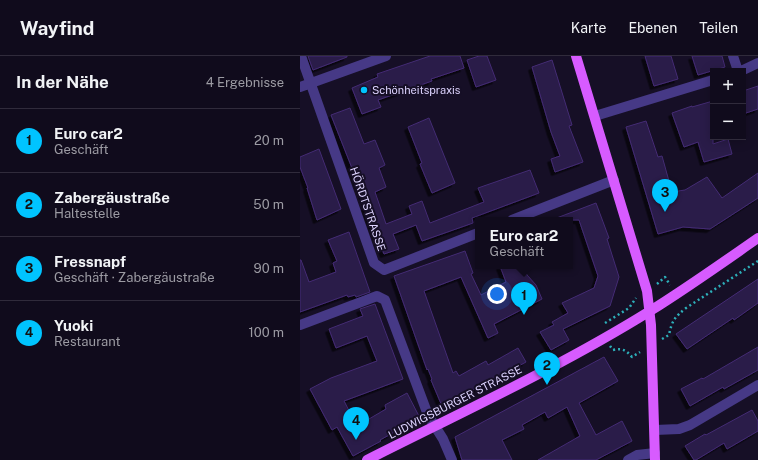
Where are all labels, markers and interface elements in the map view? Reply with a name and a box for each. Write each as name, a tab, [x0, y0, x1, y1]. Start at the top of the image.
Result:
text: Wayfind	[20, 17, 94, 39]
text: Karte	[571, 20, 606, 36]
text: Ebenen	[628, 20, 677, 36]
text: Teilen	[699, 20, 738, 36]
map controls	[710, 68, 746, 140]
button: +	[710, 68, 746, 104]
text: In der Nähe	[16, 72, 109, 92]
text: 4 Ergebnisse	[206, 75, 284, 90]
place label: Schönheitspraxis	[372, 84, 461, 96]
marker: Schönheitspraxis	[359, 85, 369, 95]
button: −	[710, 104, 746, 140]
text: Euro car2	[54, 125, 123, 142]
text: 1	[26, 133, 32, 148]
text: 20 m	[254, 133, 284, 148]
text: Geschäft	[54, 142, 109, 157]
street label: HÖRDTSTRASSE	[348, 165, 389, 253]
pin: 3	[652, 179, 678, 212]
text: Zabergäustraße	[54, 189, 170, 206]
text: 2	[25, 197, 33, 212]
text: 50 m	[253, 197, 284, 212]
text: Haltestelle	[54, 206, 120, 221]
popup	[475, 217, 573, 269]
text: Euro car2	[490, 227, 558, 244]
text: Geschäft	[490, 244, 544, 259]
text: Fressnapf	[54, 253, 126, 270]
text: 3	[25, 261, 33, 276]
text: 90 m	[254, 261, 284, 276]
text: Geschäft · Zabergäustraße	[54, 270, 215, 285]
pin: 1	[511, 282, 537, 315]
your location	[487, 284, 507, 304]
text: Yuoki	[54, 317, 93, 334]
text: 4	[25, 325, 33, 340]
text: 100 m	[248, 325, 284, 340]
text: Restaurant	[54, 334, 120, 349]
pin: 2	[534, 352, 560, 385]
street label: LUDWIGSBURGER STRASSE	[386, 363, 524, 441]
pin: 4	[343, 407, 369, 440]

